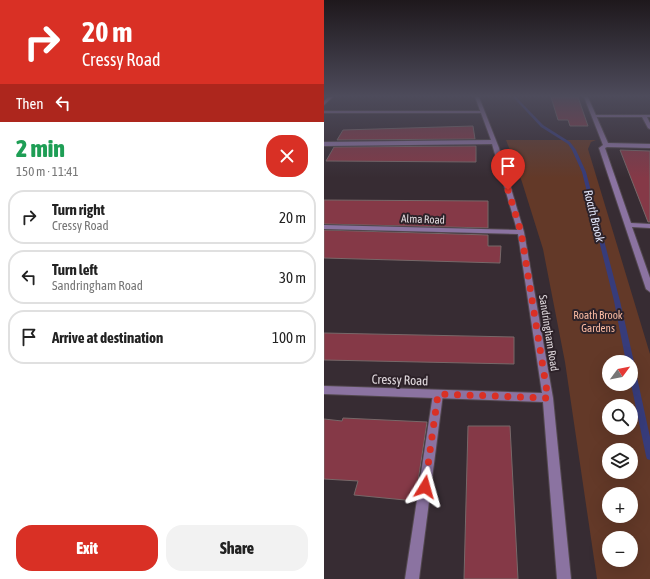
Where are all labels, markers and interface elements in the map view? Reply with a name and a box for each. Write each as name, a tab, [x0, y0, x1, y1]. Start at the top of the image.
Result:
icon: right	[16, 16, 68, 68]
text: 20 m	[82, 16, 132, 48]
text: Cressy Road	[82, 49, 161, 70]
icon: left	[52, 92, 74, 114]
text: Then	[16, 95, 44, 112]
text: 2 min	[16, 135, 65, 162]
button: close	[266, 135, 308, 177]
pin	[491, 149, 525, 190]
icon: arrive	[497, 155, 519, 177]
text: 150 m · 11:41	[16, 164, 79, 179]
water label: Roath Brook	[581, 188, 607, 244]
text: Turn right	[52, 201, 105, 218]
icon: right	[18, 206, 40, 228]
text: 20 m	[279, 209, 306, 226]
street label: Alma Road	[401, 212, 445, 226]
text: Cressy Road	[52, 218, 109, 233]
text: Turn left	[52, 261, 98, 278]
icon: left	[18, 266, 40, 288]
text: 30 m	[279, 269, 306, 286]
text: Sandringham Road	[52, 278, 143, 293]
street label: Sandringham Road	[537, 294, 561, 372]
park label: Roath Brook Gardens	[573, 309, 623, 334]
icon: arrive	[18, 326, 40, 348]
text: Arrive at destination	[52, 329, 163, 346]
text: 100 m	[272, 329, 306, 346]
north arrow	[602, 355, 638, 391]
map controls	[602, 355, 638, 567]
street label: Cressy Road	[371, 372, 429, 388]
button: search	[602, 399, 638, 435]
button: layers	[602, 443, 638, 479]
position arrow	[404, 466, 446, 508]
button: +	[602, 487, 638, 523]
button: Exit	[16, 525, 158, 571]
button: Share	[166, 525, 308, 571]
button: −	[602, 531, 638, 567]

